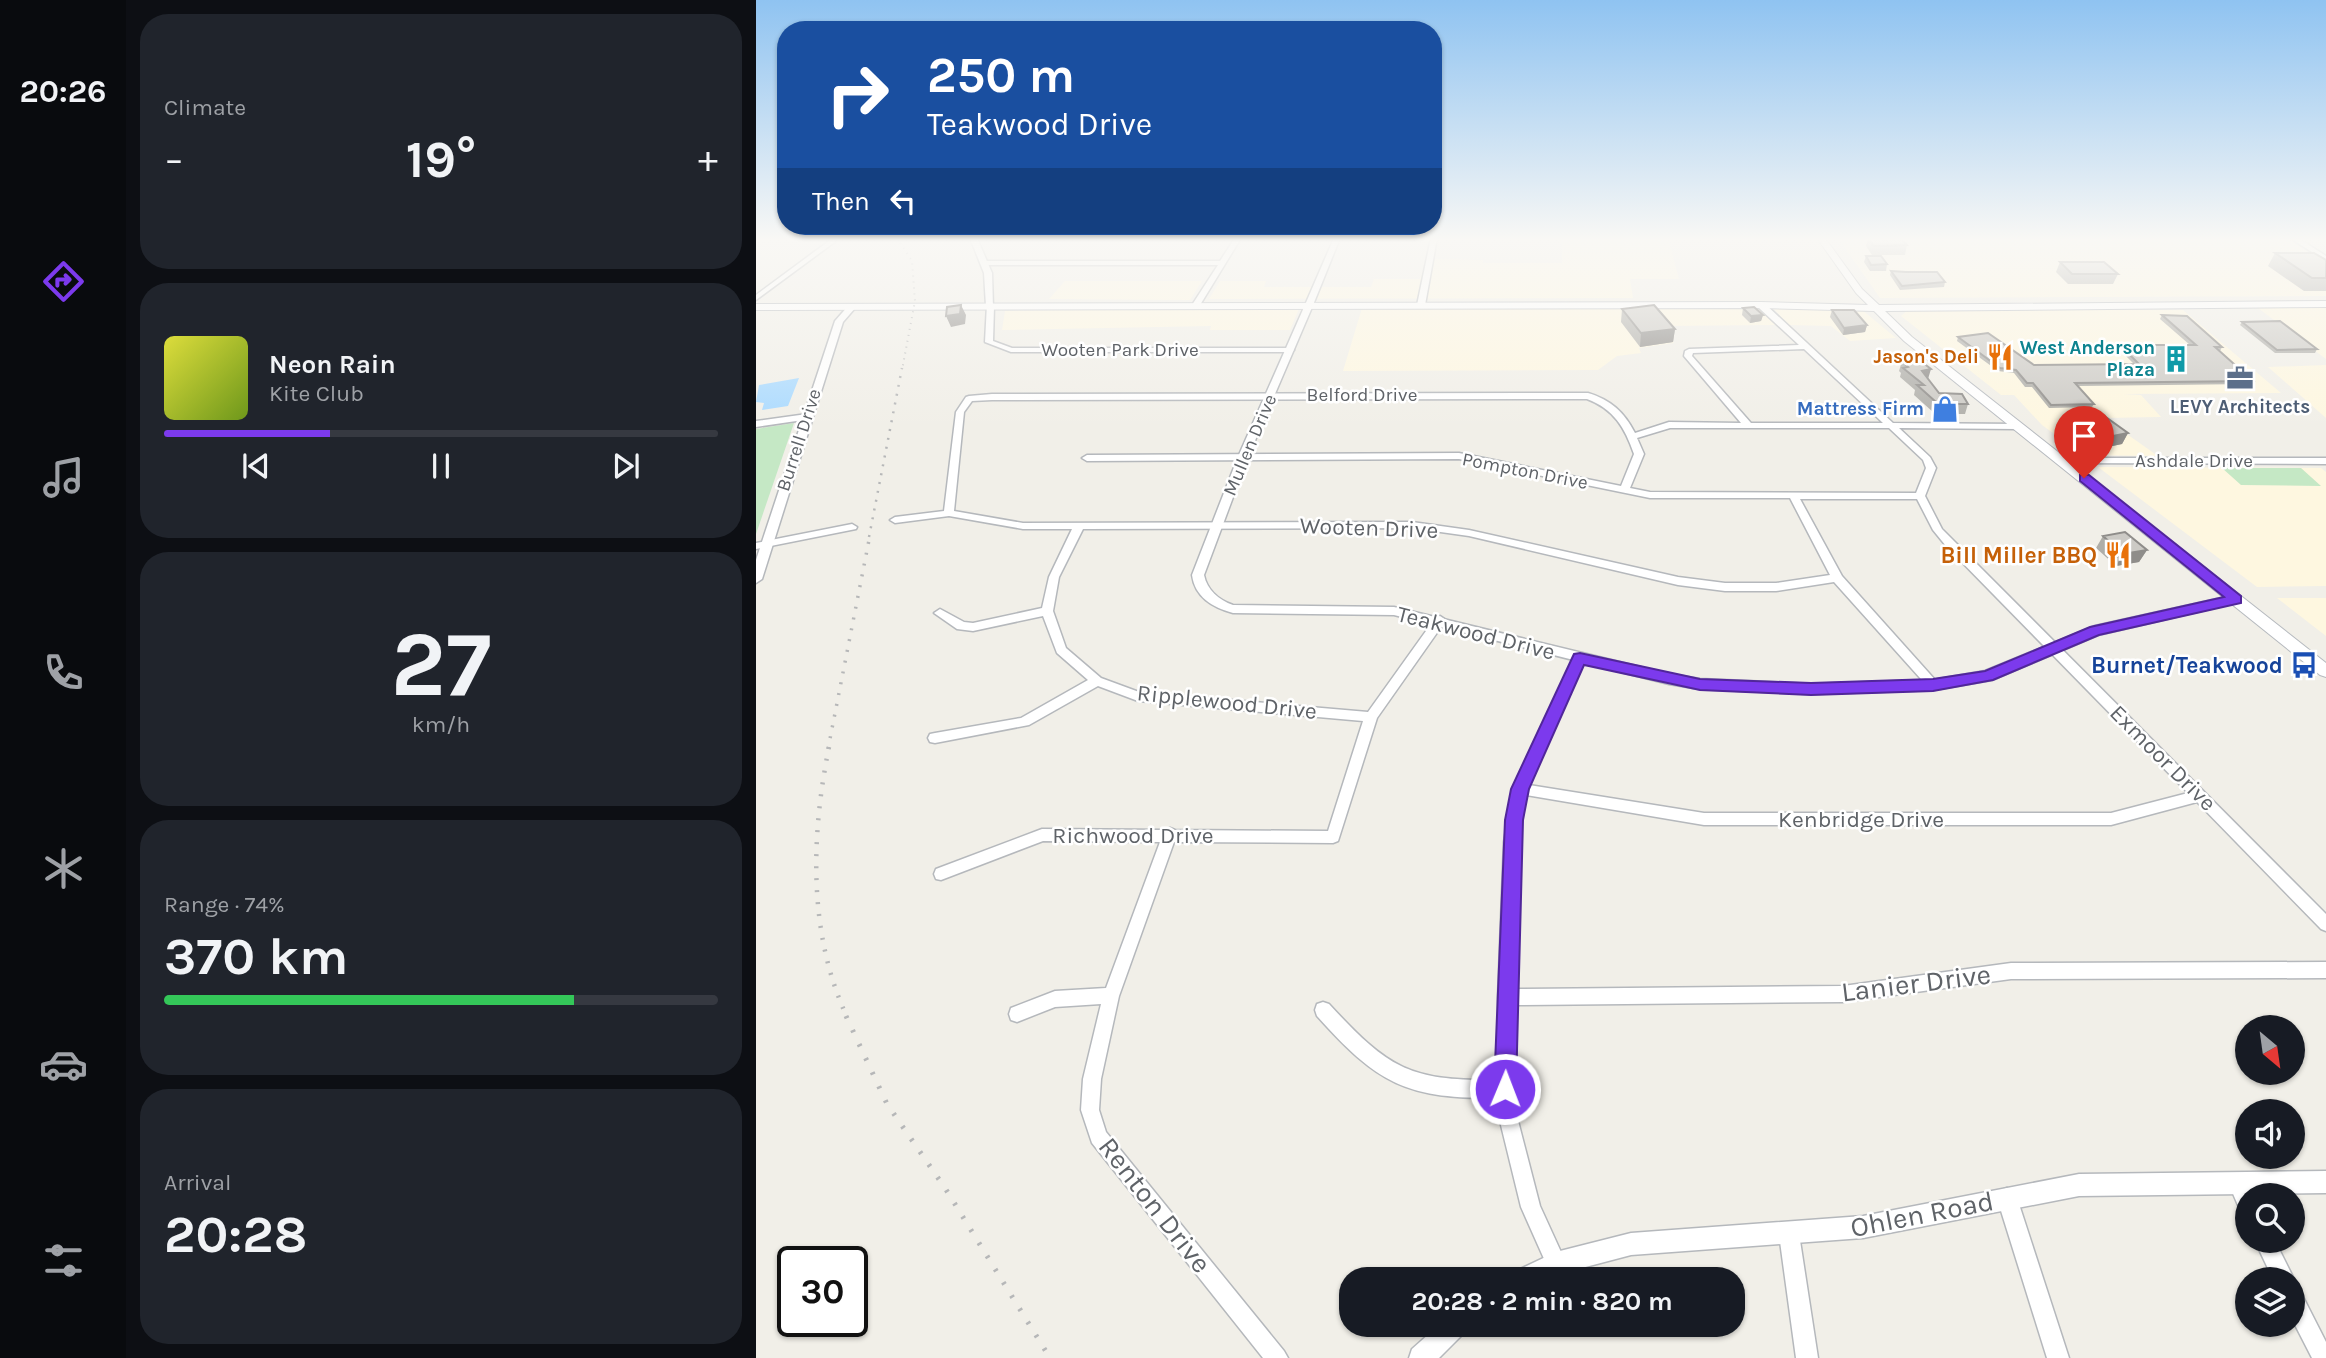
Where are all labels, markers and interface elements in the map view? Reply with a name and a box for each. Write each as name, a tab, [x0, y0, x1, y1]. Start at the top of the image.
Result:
text: 250 m	[927, 47, 1075, 104]
icon: right	[812, 49, 903, 140]
text: 20:26	[19, 73, 107, 110]
text: Climate	[164, 94, 246, 121]
text: Teakwood Drive	[927, 106, 1152, 143]
text: 19°	[406, 129, 476, 190]
text: −	[164, 137, 184, 182]
text: +	[698, 137, 718, 182]
icon: left	[884, 182, 922, 220]
text: Then	[812, 186, 870, 217]
icon: directions	[39, 257, 88, 306]
place label: West Anderson Plaza	[2020, 337, 2155, 381]
street label: Wooten Park Drive	[1041, 339, 1199, 361]
restaurant icon: Jason's Deli	[1985, 342, 2015, 372]
building icon: West Anderson Plaza	[2161, 344, 2191, 374]
place label: Jason's Deli	[1873, 346, 1979, 368]
text: Neon Rain	[269, 349, 396, 380]
office icon: LEVY Architects	[2225, 363, 2255, 393]
text: Kite Club	[269, 380, 364, 407]
street label: Belford Drive	[1307, 384, 1417, 406]
street label: Burrell Drive	[772, 386, 826, 494]
street label: Mullen Drive	[1219, 391, 1281, 499]
shop icon: Mattress Firm	[1930, 394, 1960, 424]
place label: LEVY Architects	[2170, 396, 2310, 418]
place label: Mattress Firm	[1797, 398, 1924, 420]
pin	[2054, 406, 2114, 478]
icon: arrive	[2065, 417, 2103, 455]
icon: previous	[237, 447, 275, 485]
icon: pause	[422, 447, 460, 485]
icon: next	[607, 447, 645, 485]
street label: Pompton Drive	[1460, 448, 1590, 494]
street label: Ashdale Drive	[2135, 450, 2253, 472]
icon: music	[39, 453, 88, 502]
street label: Wooten Drive	[1299, 512, 1439, 544]
restaurant icon: Bill Miller BBQ	[2103, 540, 2133, 570]
place label: Bill Miller BBQ	[1940, 542, 2097, 569]
street label: Teakwood Drive	[1394, 600, 1558, 666]
text: 27	[391, 612, 491, 718]
icon: phone	[39, 648, 88, 697]
bus stop icon: Burnet/Teakwood	[2289, 650, 2319, 680]
place label: Burnet/Teakwood	[2091, 652, 2283, 679]
street label: Ripplewood Drive	[1136, 679, 1318, 725]
street label: Exmoor Drive	[2104, 699, 2222, 817]
text: km/h	[412, 711, 470, 738]
street label: Kenbridge Drive	[1778, 806, 1944, 833]
street label: Richwood Drive	[1052, 822, 1214, 849]
icon: climate	[39, 844, 88, 893]
text: Range · 74%	[164, 891, 285, 918]
text: 370 km	[164, 926, 348, 987]
street label: Lanier Drive	[1839, 957, 1993, 1009]
north arrow	[2235, 1015, 2305, 1085]
map controls	[2235, 1015, 2305, 1337]
icon: car	[39, 1040, 88, 1089]
position arrow	[1468, 1052, 1542, 1126]
button: sound	[2235, 1099, 2305, 1169]
street label: Renton Drive	[1092, 1131, 1218, 1279]
text: Arrival	[164, 1169, 231, 1196]
button: search	[2235, 1183, 2305, 1253]
street label: Ohlen Road	[1848, 1184, 1996, 1244]
text: 20:28	[164, 1204, 307, 1265]
icon: filters	[39, 1236, 88, 1285]
speed limit sign: 30	[777, 1246, 868, 1337]
button: layers	[2235, 1267, 2305, 1337]
text: 20:28 · 2 min · 820 m	[1411, 1286, 1673, 1317]

